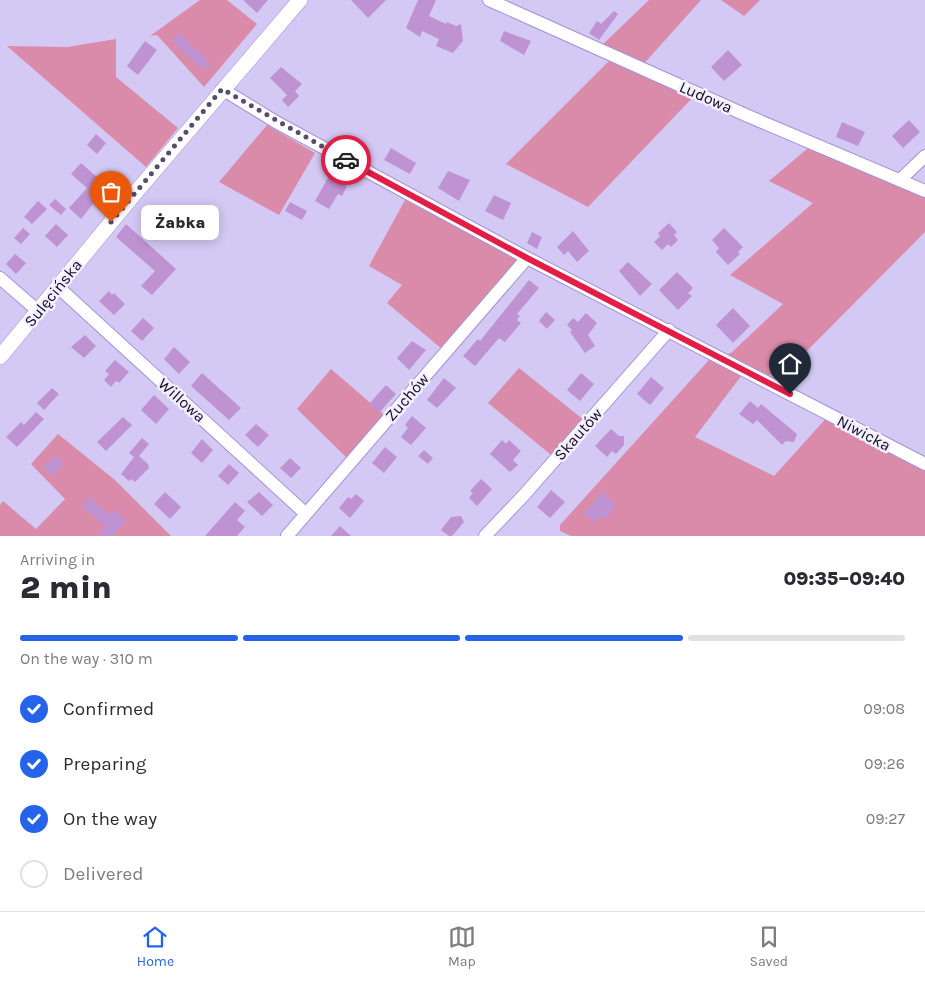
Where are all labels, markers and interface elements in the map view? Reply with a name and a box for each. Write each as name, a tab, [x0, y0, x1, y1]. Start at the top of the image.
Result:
street label: Ludowa	[677, 77, 735, 117]
courier	[321, 135, 371, 185]
icon: car	[332, 146, 360, 174]
pin	[90, 171, 132, 222]
icon: bag	[97, 178, 125, 206]
callout: Żabka	[141, 204, 218, 240]
text: Żabka	[155, 213, 205, 232]
street label: Sulęcińska	[20, 256, 86, 330]
pin	[769, 343, 811, 394]
icon: home	[776, 350, 804, 378]
street label: Zuchów	[381, 369, 433, 425]
street label: Willowa	[154, 374, 210, 426]
street label: Skautów	[550, 403, 606, 464]
street label: Niwicka	[834, 411, 894, 455]
text: Arriving in	[20, 550, 95, 569]
text: 09:35–09:40	[784, 568, 905, 590]
text: 2 min	[20, 569, 112, 606]
text: On the way · 310 m	[20, 649, 153, 668]
icon: check	[20, 695, 48, 723]
text: Confirmed	[63, 698, 154, 720]
text: 09:08	[863, 699, 905, 718]
icon: check	[20, 750, 48, 778]
text: Preparing	[63, 753, 146, 775]
text: 09:26	[864, 754, 905, 773]
icon: check	[20, 805, 48, 833]
text: On the way	[63, 808, 157, 830]
text: 09:27	[866, 809, 905, 828]
text: Delivered	[63, 863, 143, 885]
tab: Home	[137, 923, 174, 970]
tab: Map	[448, 923, 476, 970]
tab: Saved	[749, 923, 788, 970]

